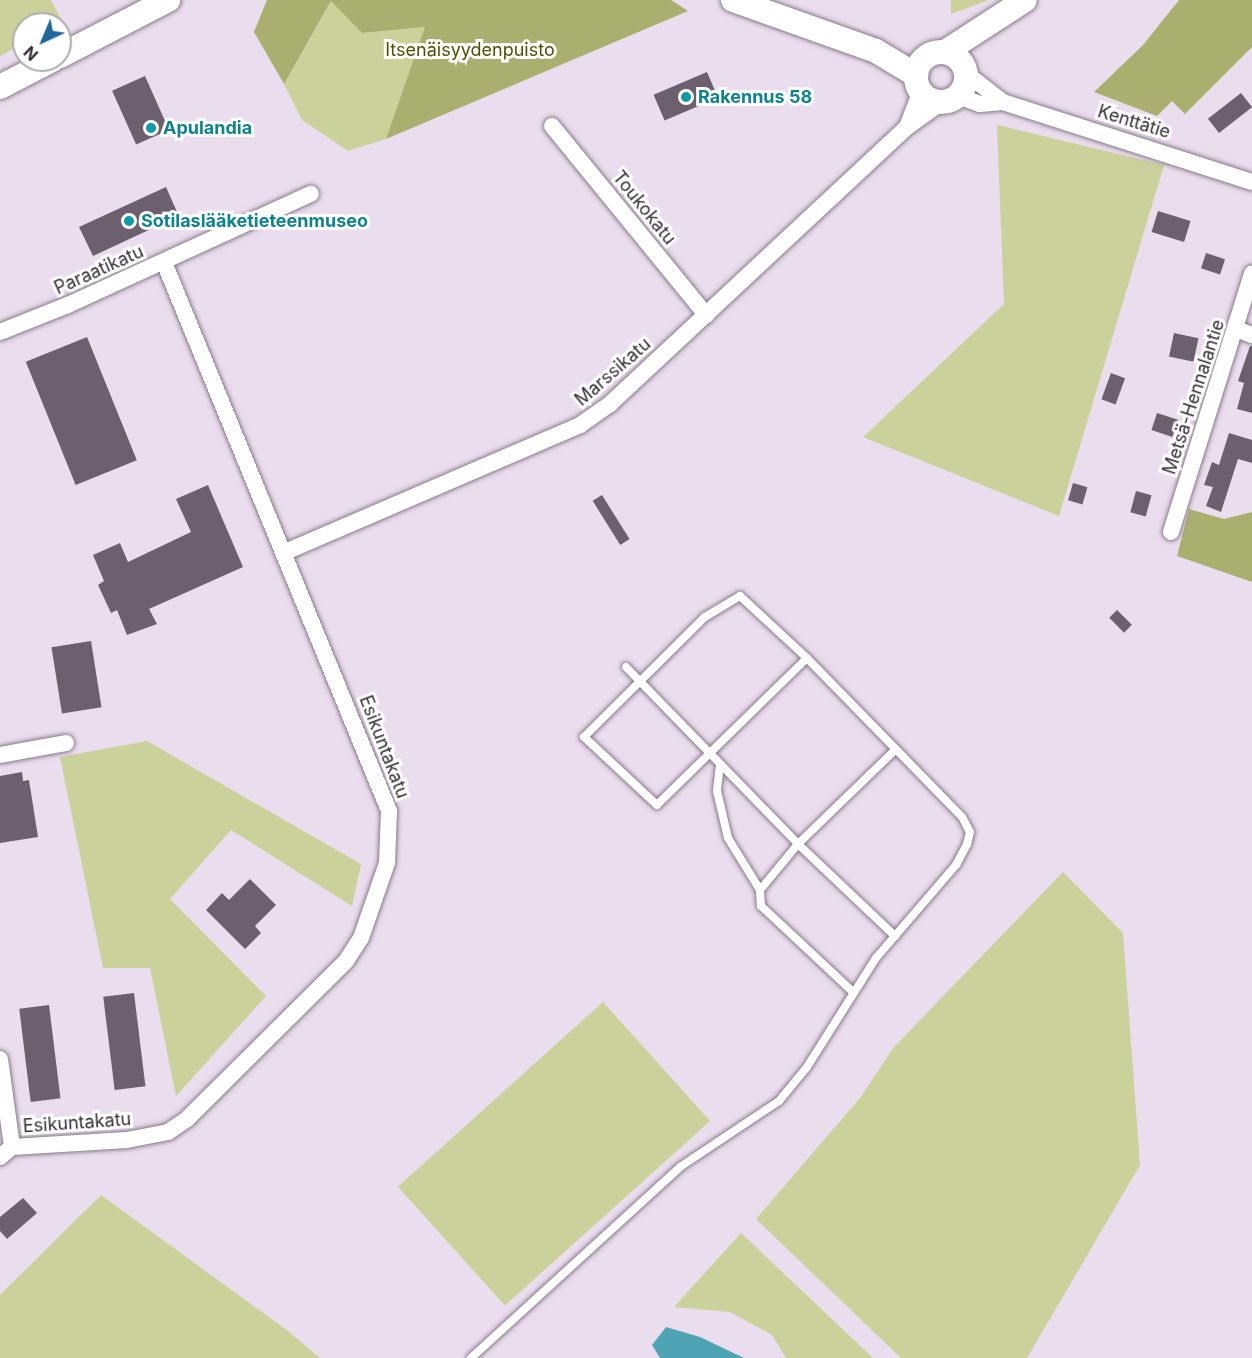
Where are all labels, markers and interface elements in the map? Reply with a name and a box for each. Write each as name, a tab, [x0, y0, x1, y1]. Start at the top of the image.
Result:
north arrow	[12, 12, 72, 72]
park label: Itsenäisyydenpuisto	[385, 39, 555, 61]
text: N	[20, 42, 42, 65]
place label: Rakennus 58	[698, 86, 812, 108]
marker: Rakennus 58	[679, 90, 693, 104]
street label: Kenttätie	[1095, 101, 1173, 143]
place label: Apulandia	[163, 117, 252, 139]
marker: Apulandia	[144, 121, 158, 135]
street label: Toukokatu	[608, 167, 680, 249]
place label: Sotilaslääketieteenmuseo	[141, 210, 368, 232]
marker: Sotilaslääketieteenmuseo	[122, 214, 136, 228]
street label: Paraatikatu	[51, 241, 147, 299]
street label: Metsä-Hennalantie	[1159, 317, 1229, 477]
street label: Marssikatu	[571, 333, 655, 411]
street label: Esikuntakatu	[354, 693, 414, 801]
street label: Esikuntakatu	[22, 1108, 132, 1138]

